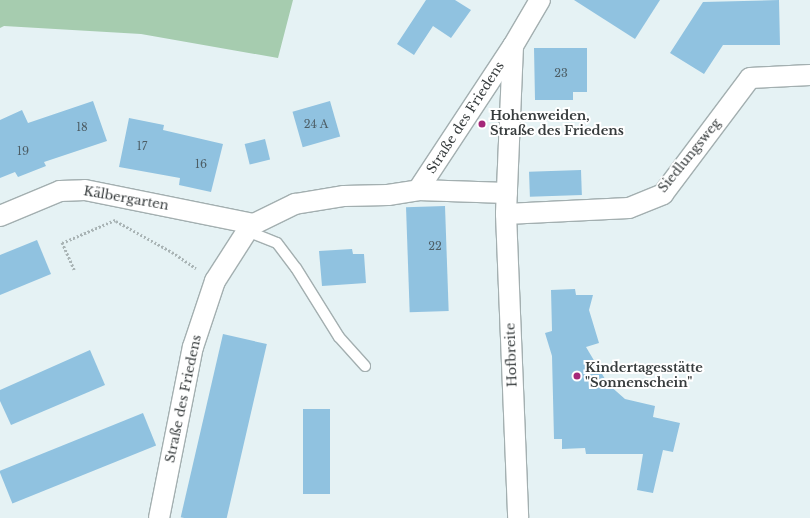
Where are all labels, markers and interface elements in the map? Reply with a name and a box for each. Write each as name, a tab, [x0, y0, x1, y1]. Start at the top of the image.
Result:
street label: Straße des Friedens	[424, 59, 508, 177]
house number: 23	[554, 66, 568, 80]
place label: Hohenweiden, Straße des Friedens	[490, 109, 624, 140]
street label: Siedlungsweg	[655, 116, 725, 196]
house number: 24 A	[304, 117, 328, 131]
marker: Hohenweiden, Straße des Friedens	[477, 119, 487, 129]
house number: 18	[76, 120, 88, 134]
house number: 17	[137, 139, 147, 153]
house number: 19	[17, 144, 29, 158]
house number: 16	[195, 157, 207, 171]
street label: Kälbergarten	[82, 184, 170, 214]
house number: 22	[428, 239, 442, 253]
street label: Hofbreite	[503, 323, 521, 387]
street label: Straße des Friedens	[163, 334, 205, 464]
place label: Kindertagesstätte "Sonnenschein"	[585, 361, 703, 392]
marker: Kindertagesstätte "Sonnenschein"	[572, 371, 582, 381]

